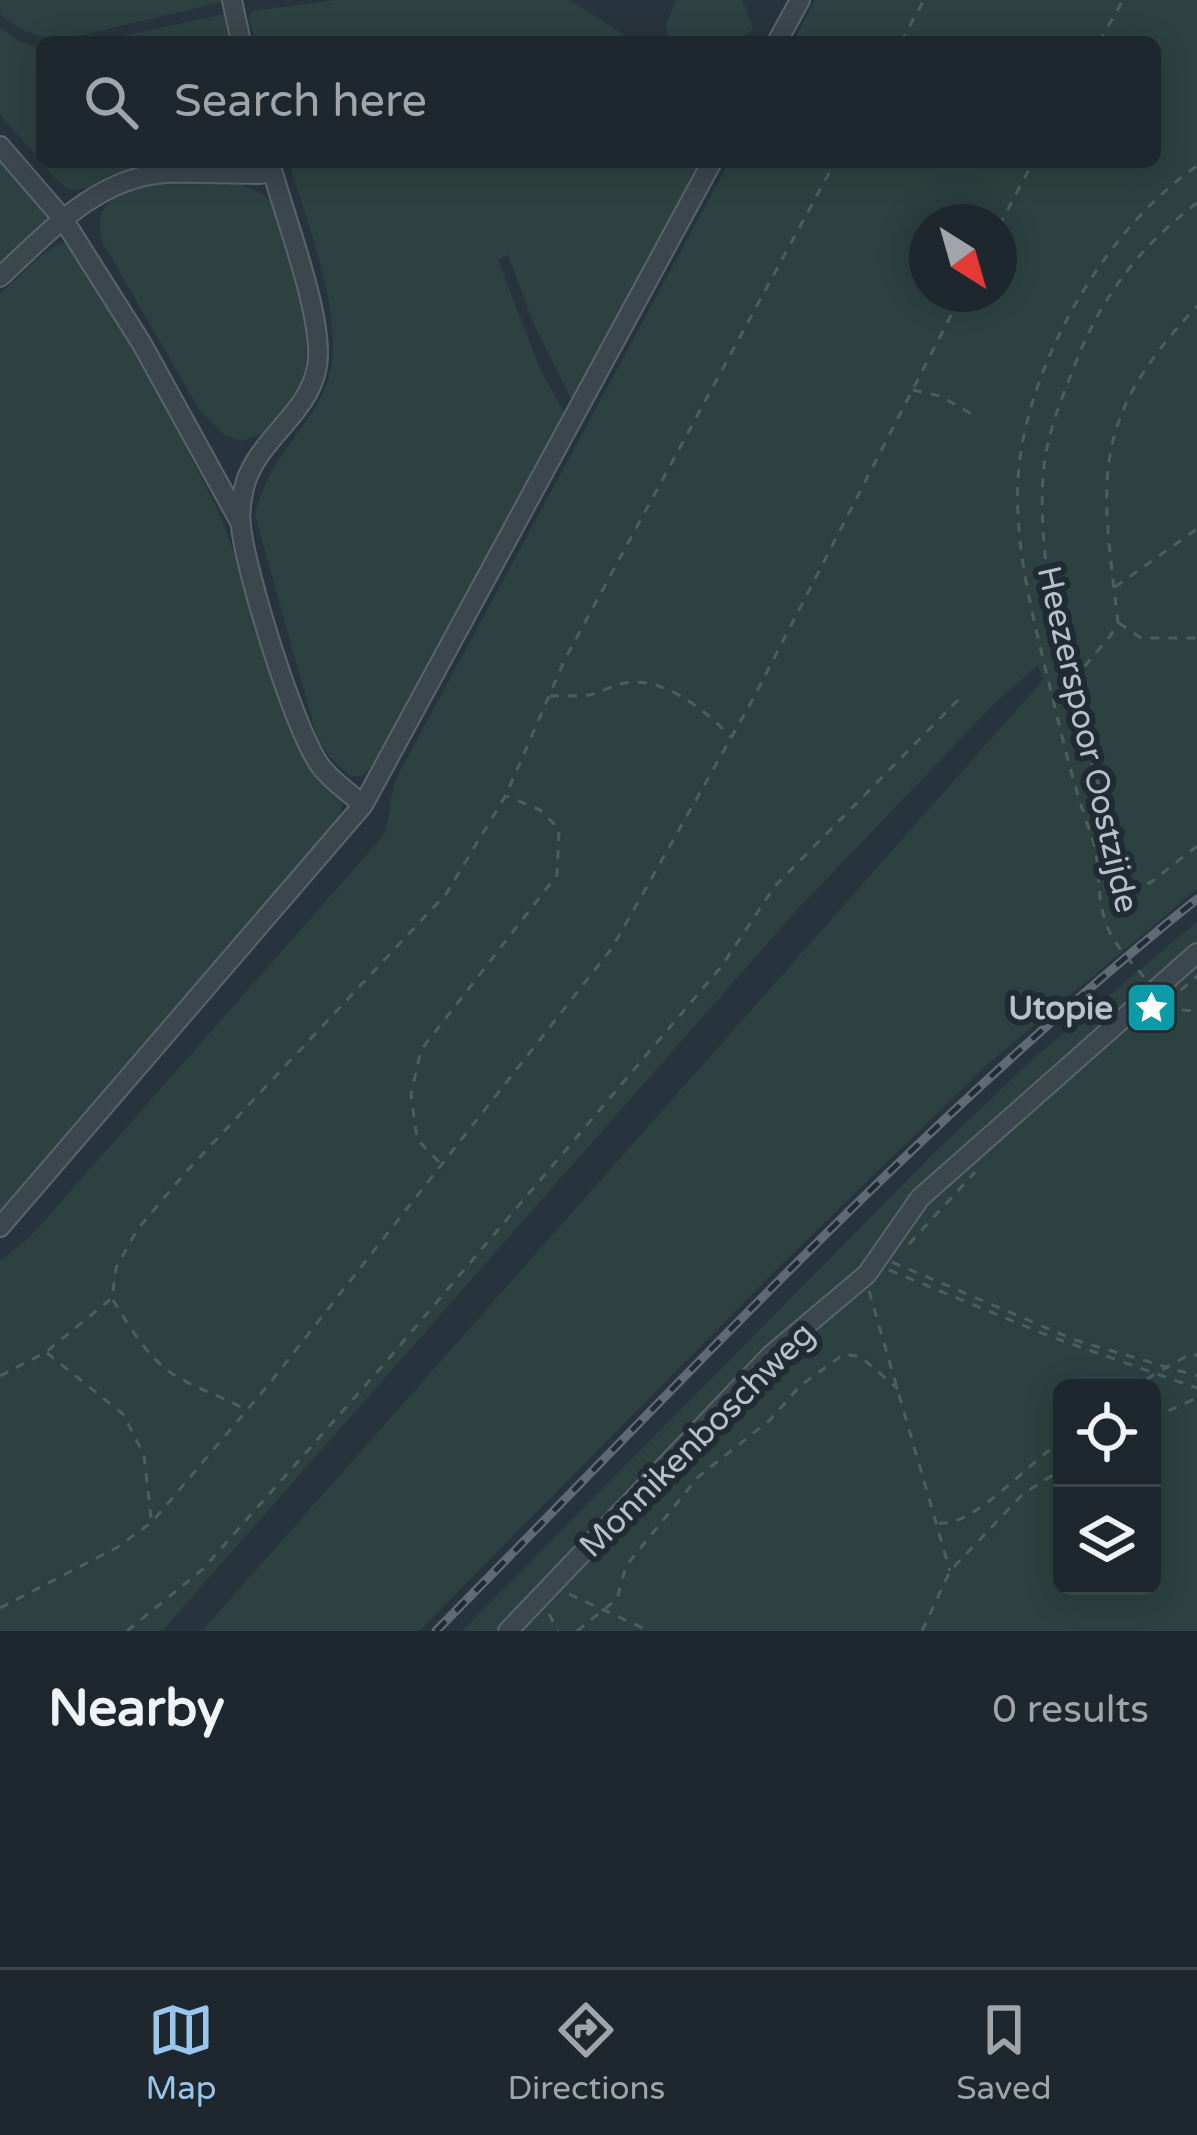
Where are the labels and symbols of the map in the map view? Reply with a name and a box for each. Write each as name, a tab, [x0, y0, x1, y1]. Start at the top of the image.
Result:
north arrow	[909, 204, 1017, 312]
street label: Heezerspoor Oostzijde	[1029, 562, 1146, 917]
place icon: Utopie	[1124, 979, 1180, 1035]
place label: Utopie	[1008, 989, 1113, 1028]
street label: Monnikenboschweg	[572, 1315, 823, 1566]

